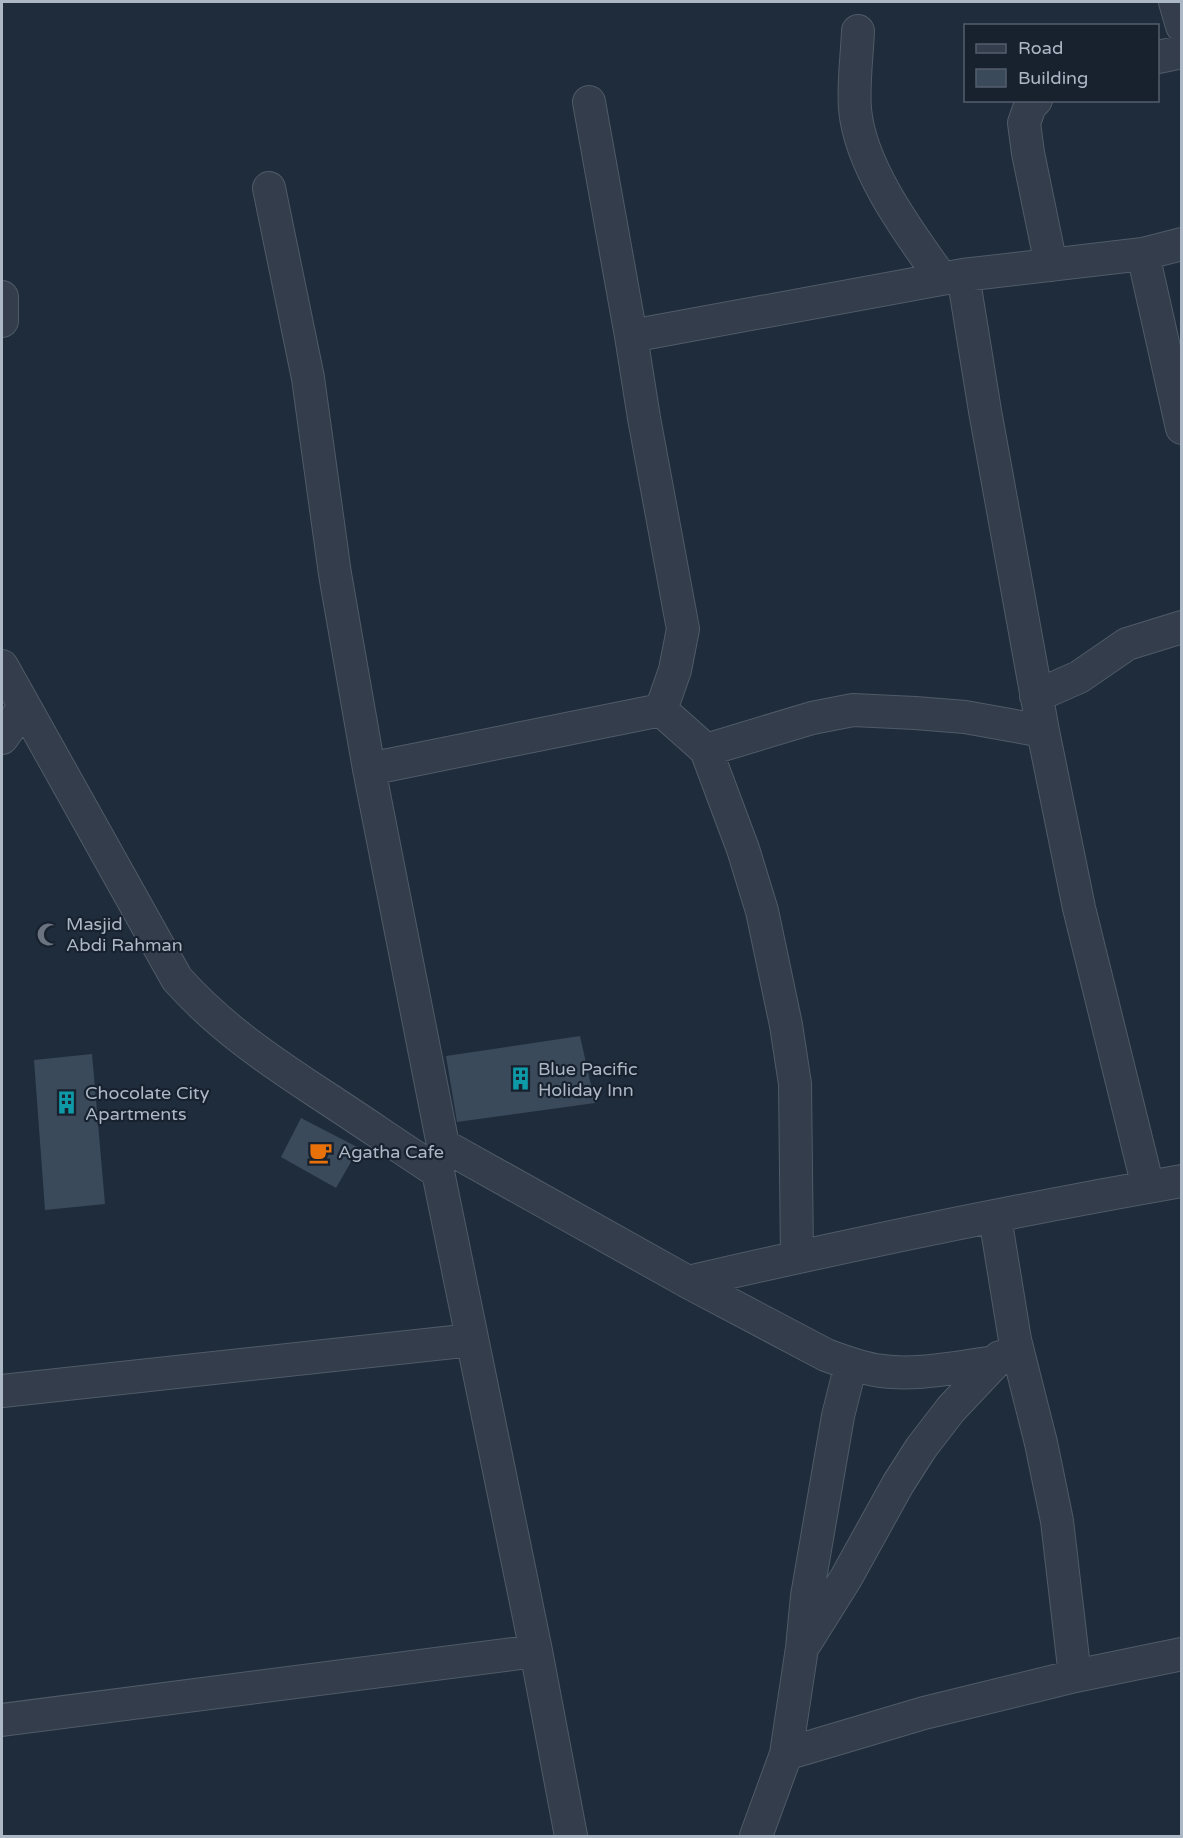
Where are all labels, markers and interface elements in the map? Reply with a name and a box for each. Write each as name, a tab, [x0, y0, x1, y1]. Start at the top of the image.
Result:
legend	[964, 24, 1159, 102]
text: Road	[1018, 37, 1063, 59]
text: Building	[1018, 67, 1088, 89]
place label: Masjid Abdi Rahman	[66, 913, 183, 956]
mosque icon: Masjid Abdi Rahman	[35, 921, 61, 947]
place label: Blue Pacific Holiday Inn	[538, 1058, 638, 1101]
building icon: Blue Pacific Holiday Inn	[507, 1066, 533, 1092]
place label: Chocolate City Apartments	[85, 1082, 210, 1125]
building icon: Chocolate City Apartments	[54, 1090, 80, 1116]
cafe icon: Agatha Cafe	[307, 1139, 333, 1165]
place label: Agatha Cafe	[338, 1141, 444, 1163]

